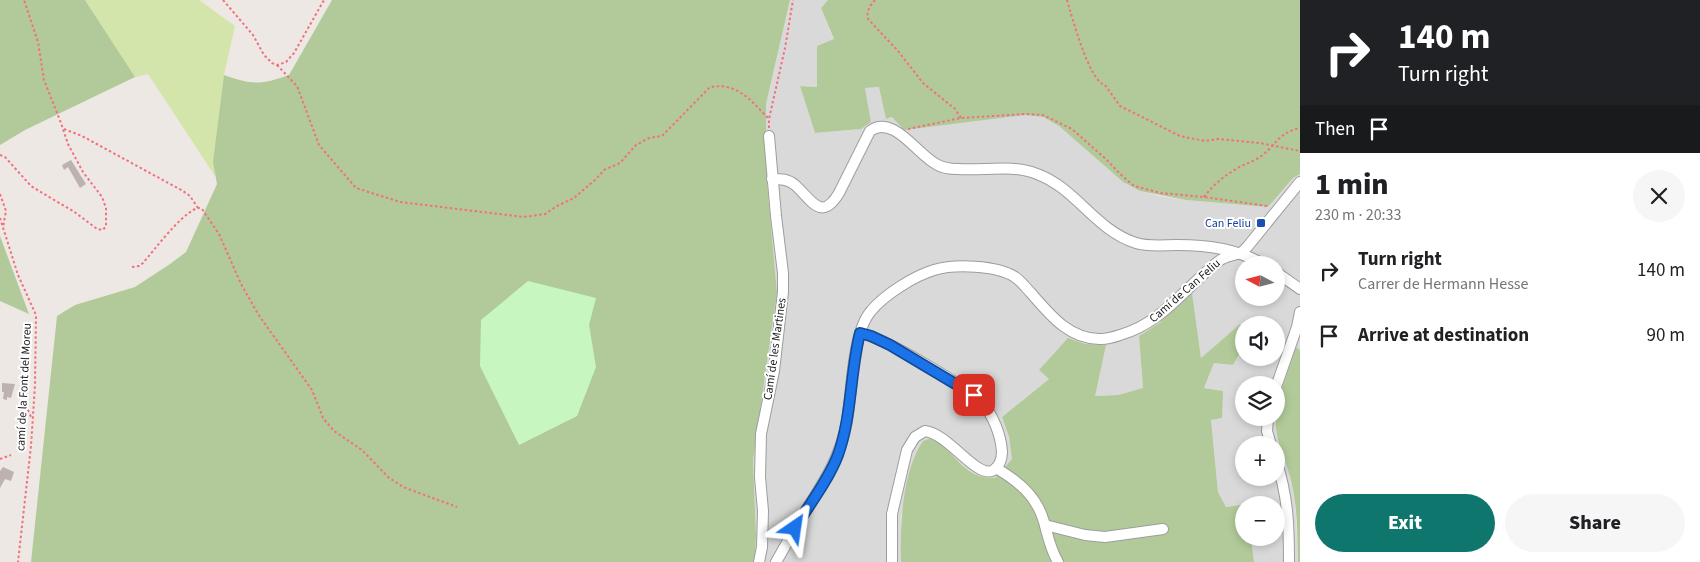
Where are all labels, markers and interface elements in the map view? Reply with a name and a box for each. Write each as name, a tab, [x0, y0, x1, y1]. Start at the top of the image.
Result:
text: 140 m	[1398, 12, 1490, 62]
icon: right	[1315, 20, 1380, 85]
text: Turn right	[1398, 58, 1488, 90]
icon: arrive	[1365, 115, 1393, 143]
text: Then	[1315, 116, 1355, 143]
text: 1 min	[1315, 163, 1389, 206]
button: close	[1633, 170, 1685, 222]
text: 230 m · 20:33	[1315, 204, 1402, 226]
place label: Can Feliu	[1205, 215, 1251, 232]
marker: Can Feliu	[1255, 217, 1267, 229]
text: Turn right	[1358, 246, 1442, 273]
street label: Camí de Can Feliu	[1146, 255, 1224, 327]
north arrow	[1235, 256, 1285, 306]
map controls	[1235, 256, 1285, 546]
icon: right	[1315, 257, 1343, 285]
text: 140 m	[1637, 257, 1685, 284]
text: Carrer de Hermann Hesse	[1358, 273, 1529, 295]
street label: Camí de les Martines	[759, 297, 791, 401]
button: sound	[1235, 316, 1285, 366]
street label: camí de la Font del Moreu	[12, 322, 36, 452]
icon: arrive	[1315, 322, 1343, 350]
text: Arrive at destination	[1358, 322, 1529, 349]
text: 90 m	[1647, 322, 1685, 349]
pin	[953, 374, 995, 416]
button: layers	[1235, 376, 1285, 426]
icon: arrive	[960, 381, 988, 409]
button: +	[1235, 436, 1285, 486]
button: Exit	[1315, 494, 1495, 552]
button: Share	[1505, 494, 1685, 552]
button: −	[1235, 496, 1285, 546]
position arrow	[768, 501, 820, 553]

